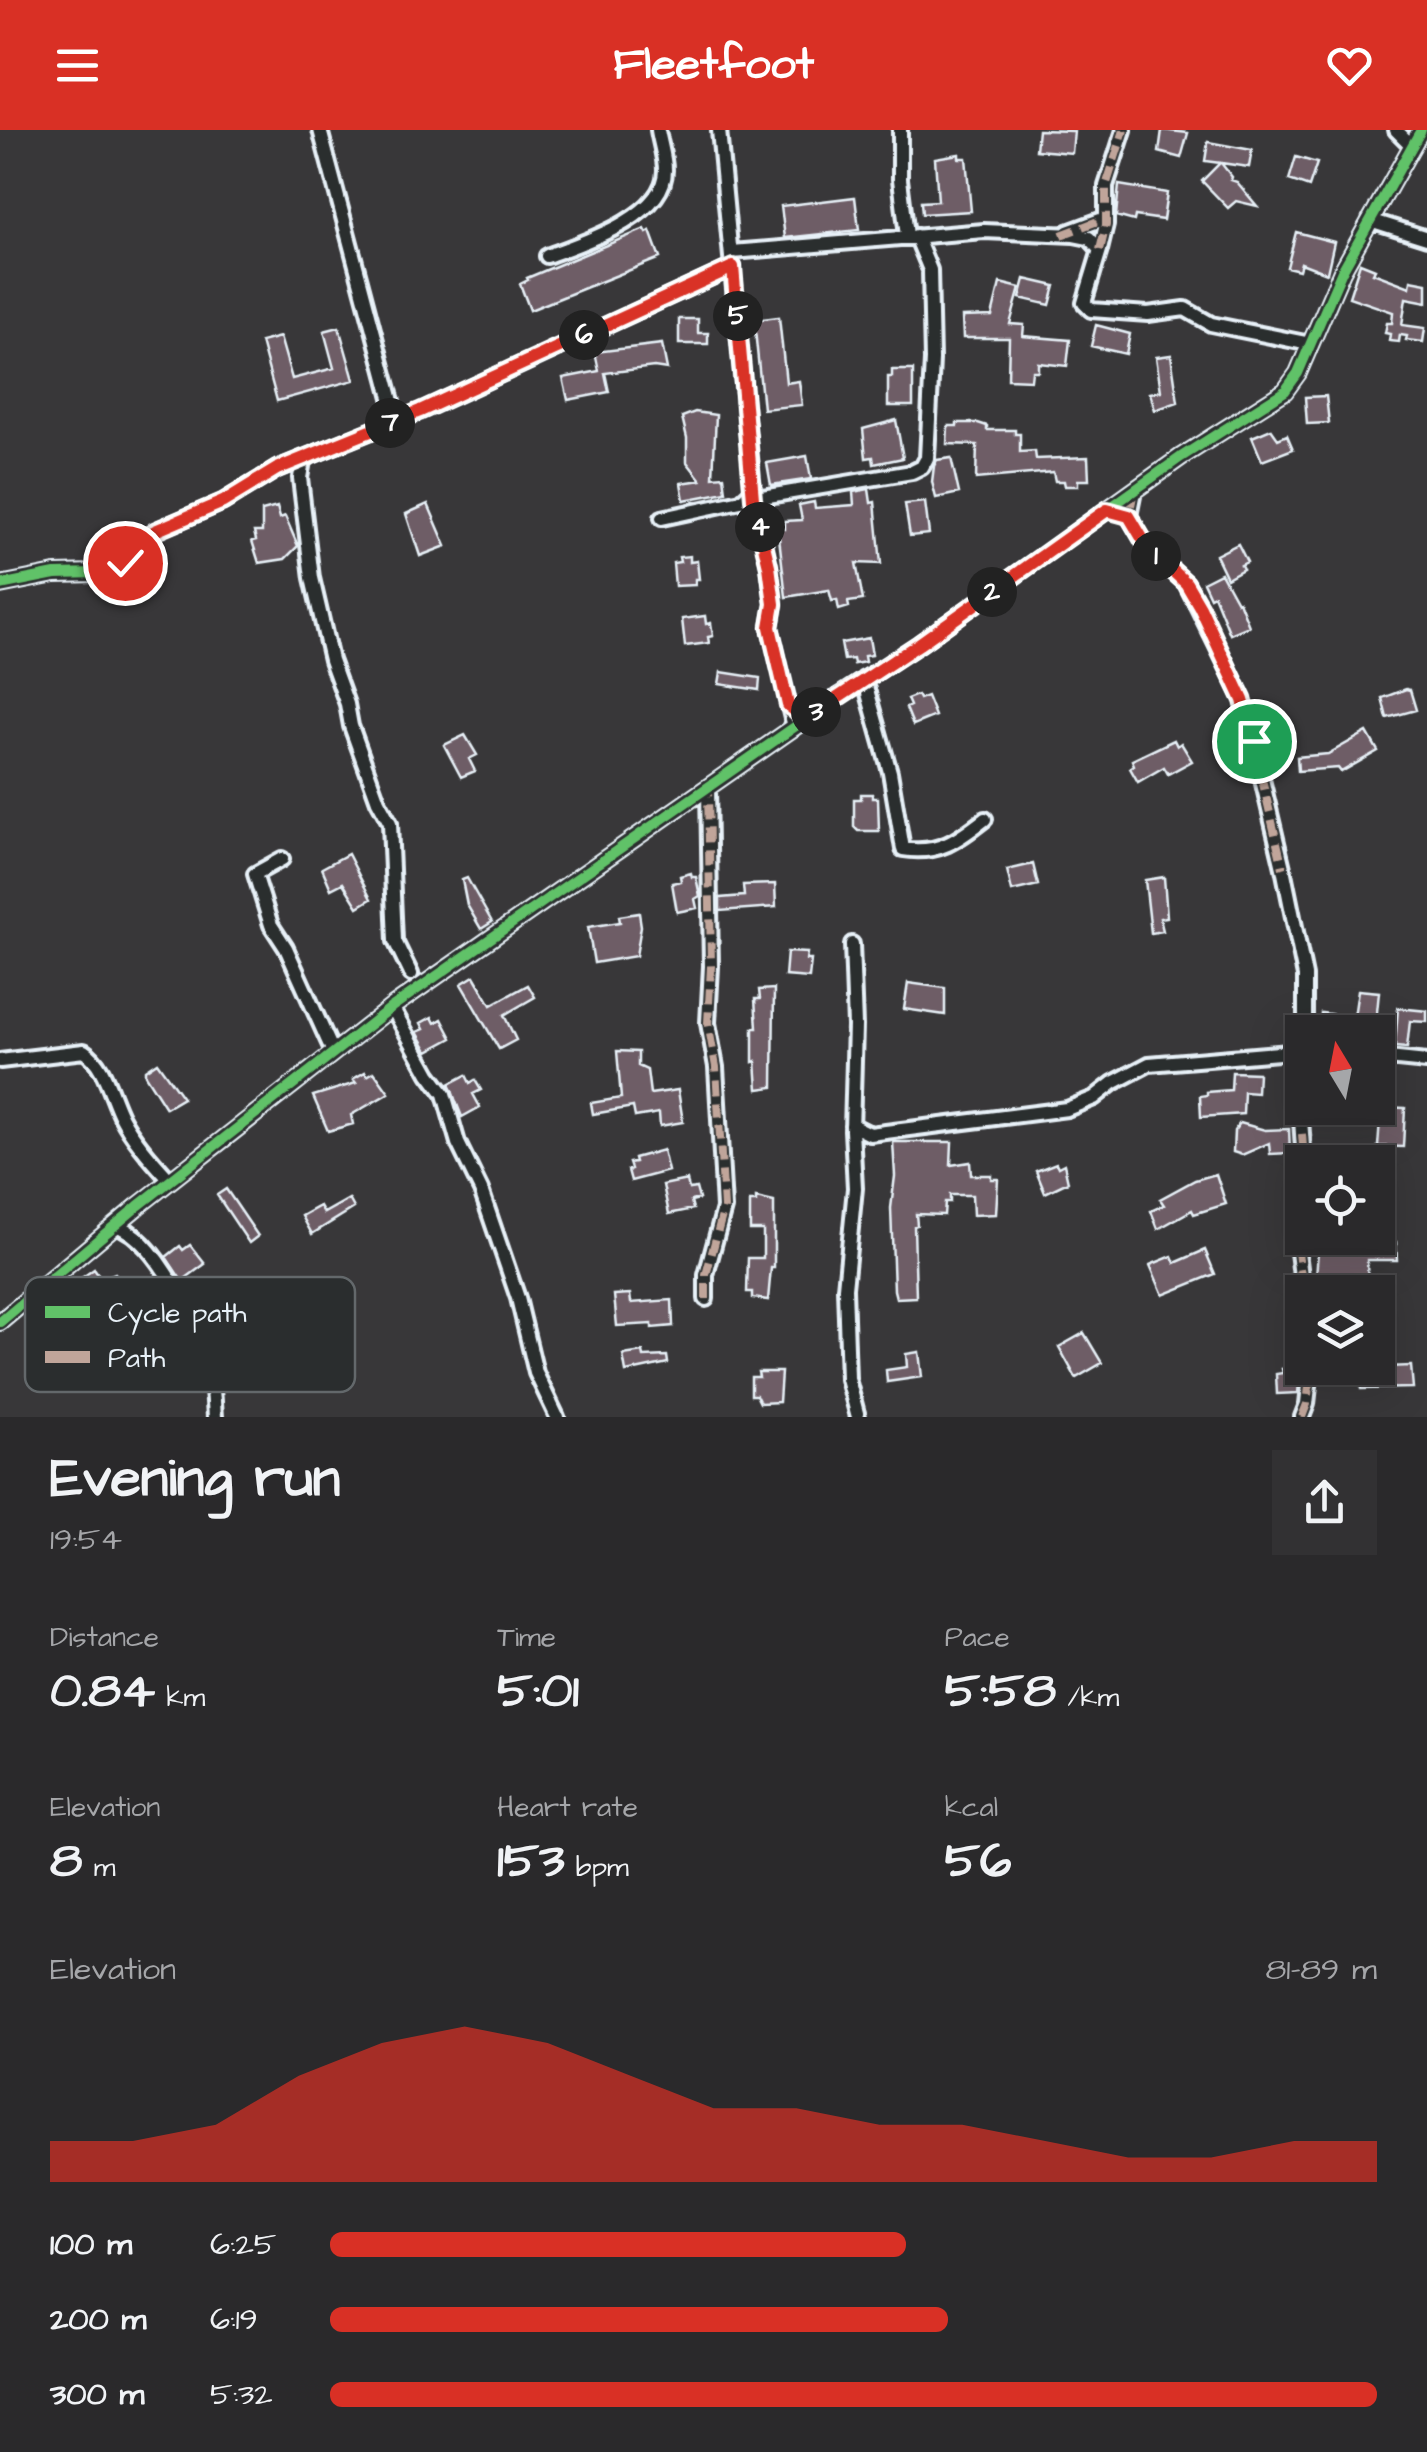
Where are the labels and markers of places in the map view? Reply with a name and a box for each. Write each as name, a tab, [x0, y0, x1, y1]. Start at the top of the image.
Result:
pin: 5	[713, 291, 763, 341]
pin: 6	[559, 310, 609, 360]
pin: 7	[365, 398, 415, 448]
pin: 4	[735, 502, 785, 552]
pin	[83, 521, 168, 606]
pin: 1	[1131, 531, 1181, 581]
pin: 2	[967, 567, 1017, 617]
pin: 3	[791, 687, 841, 737]
pin	[1212, 699, 1297, 784]

